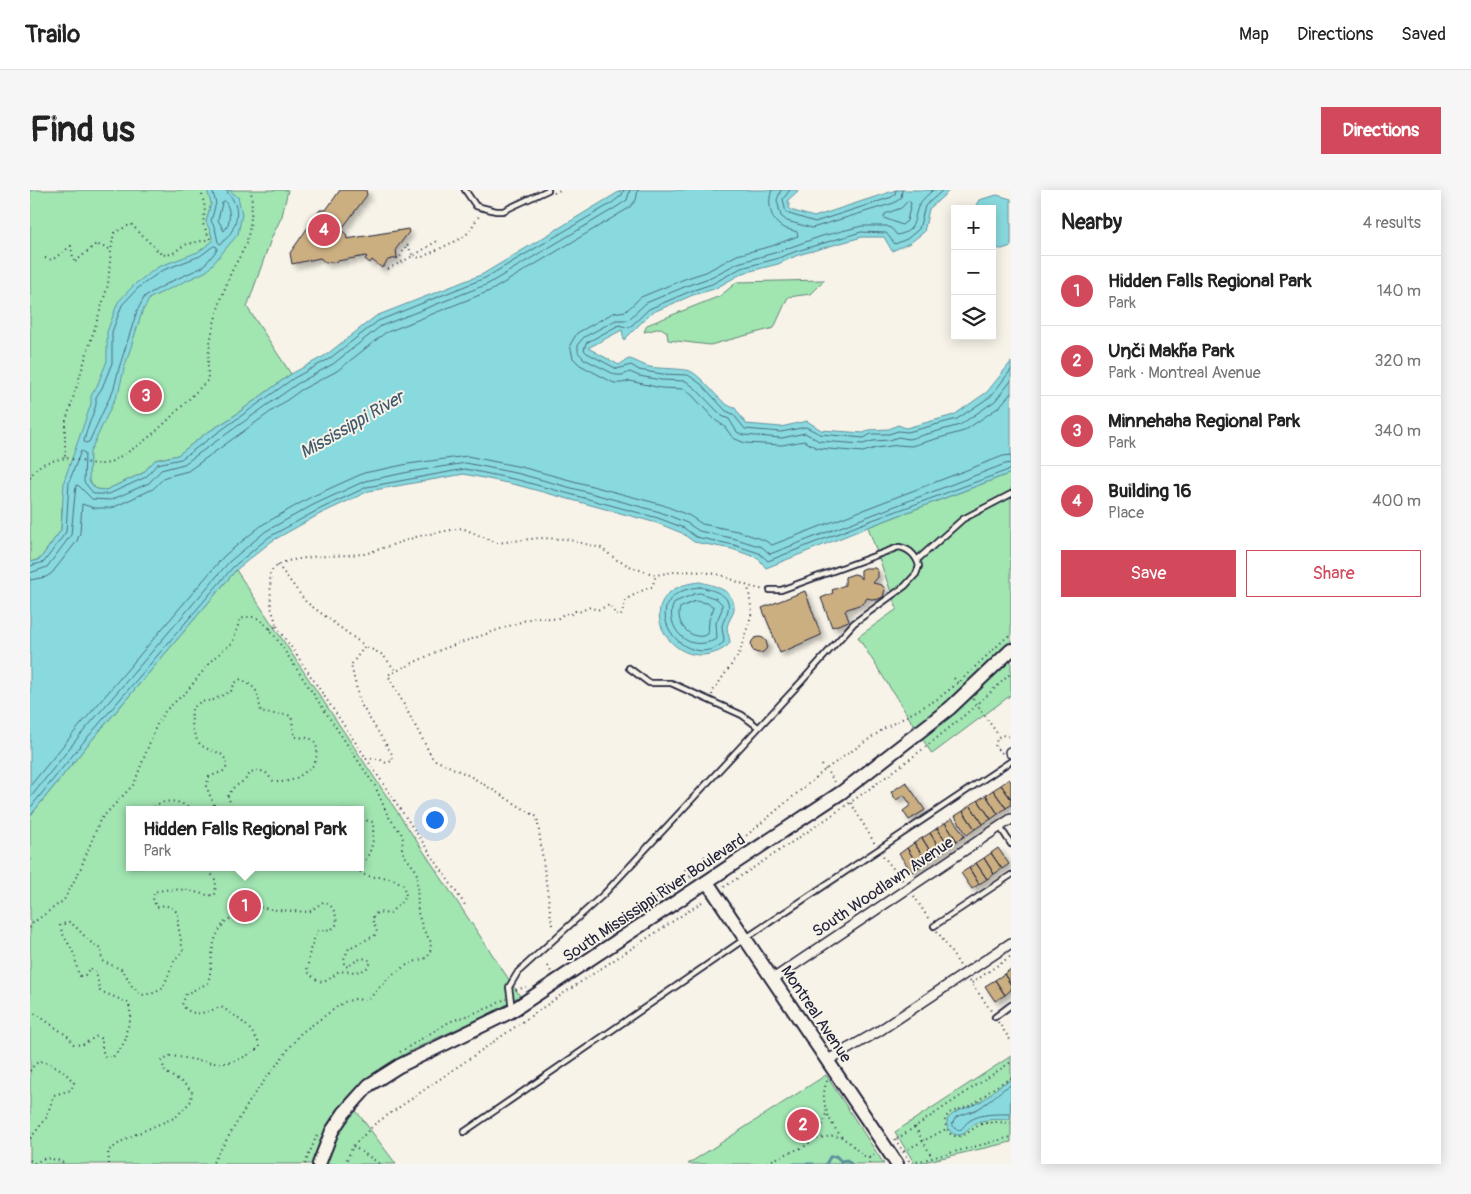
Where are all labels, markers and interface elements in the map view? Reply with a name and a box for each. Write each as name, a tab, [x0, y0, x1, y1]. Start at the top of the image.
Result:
text: Trailo	[25, 20, 80, 49]
text: Map	[1239, 23, 1269, 46]
text: Directions	[1297, 23, 1373, 46]
text: Saved	[1401, 23, 1446, 46]
button: Directions	[1321, 107, 1441, 154]
text: Find us	[30, 108, 135, 152]
map controls	[951, 205, 996, 340]
button: +	[951, 205, 996, 250]
text: Nearby	[1061, 209, 1122, 236]
pin: 4	[308, 211, 340, 249]
text: 4 results	[1363, 213, 1421, 233]
button: −	[951, 250, 996, 295]
text: Hidden Falls Regional Park	[1108, 269, 1312, 293]
text: 1	[1074, 281, 1080, 301]
text: 140 m	[1377, 281, 1421, 301]
text: Park	[1108, 293, 1136, 313]
button: layers	[951, 295, 996, 340]
text: Uŋči Makȟa Park	[1108, 339, 1234, 363]
text: 2	[1073, 351, 1081, 371]
text: 320 m	[1375, 351, 1421, 371]
text: Park · Montreal Avenue	[1108, 363, 1261, 383]
pin: 3	[130, 377, 162, 415]
water label: Mississippi River	[296, 385, 410, 464]
text: Minnehaha Regional Park	[1108, 409, 1300, 433]
text: 3	[1073, 421, 1081, 441]
text: 340 m	[1374, 421, 1421, 441]
text: Park	[1108, 433, 1136, 453]
text: Building 16	[1108, 479, 1192, 503]
text: 4	[1072, 491, 1082, 511]
text: 400 m	[1372, 491, 1421, 511]
text: Place	[1108, 503, 1144, 523]
button: Save	[1061, 550, 1236, 597]
button: Share	[1246, 550, 1421, 597]
popup	[126, 806, 364, 871]
your location	[422, 807, 448, 833]
text: Hidden Falls Regional Park	[143, 817, 347, 841]
street label: South Mississippi River Boulevard	[559, 829, 749, 967]
street label: South Woodlawn Avenue	[809, 832, 957, 942]
text: Park	[143, 841, 171, 861]
pin: 1	[229, 887, 261, 925]
street label: Montreal Avenue	[776, 962, 856, 1066]
pin: 2	[787, 1106, 819, 1144]

